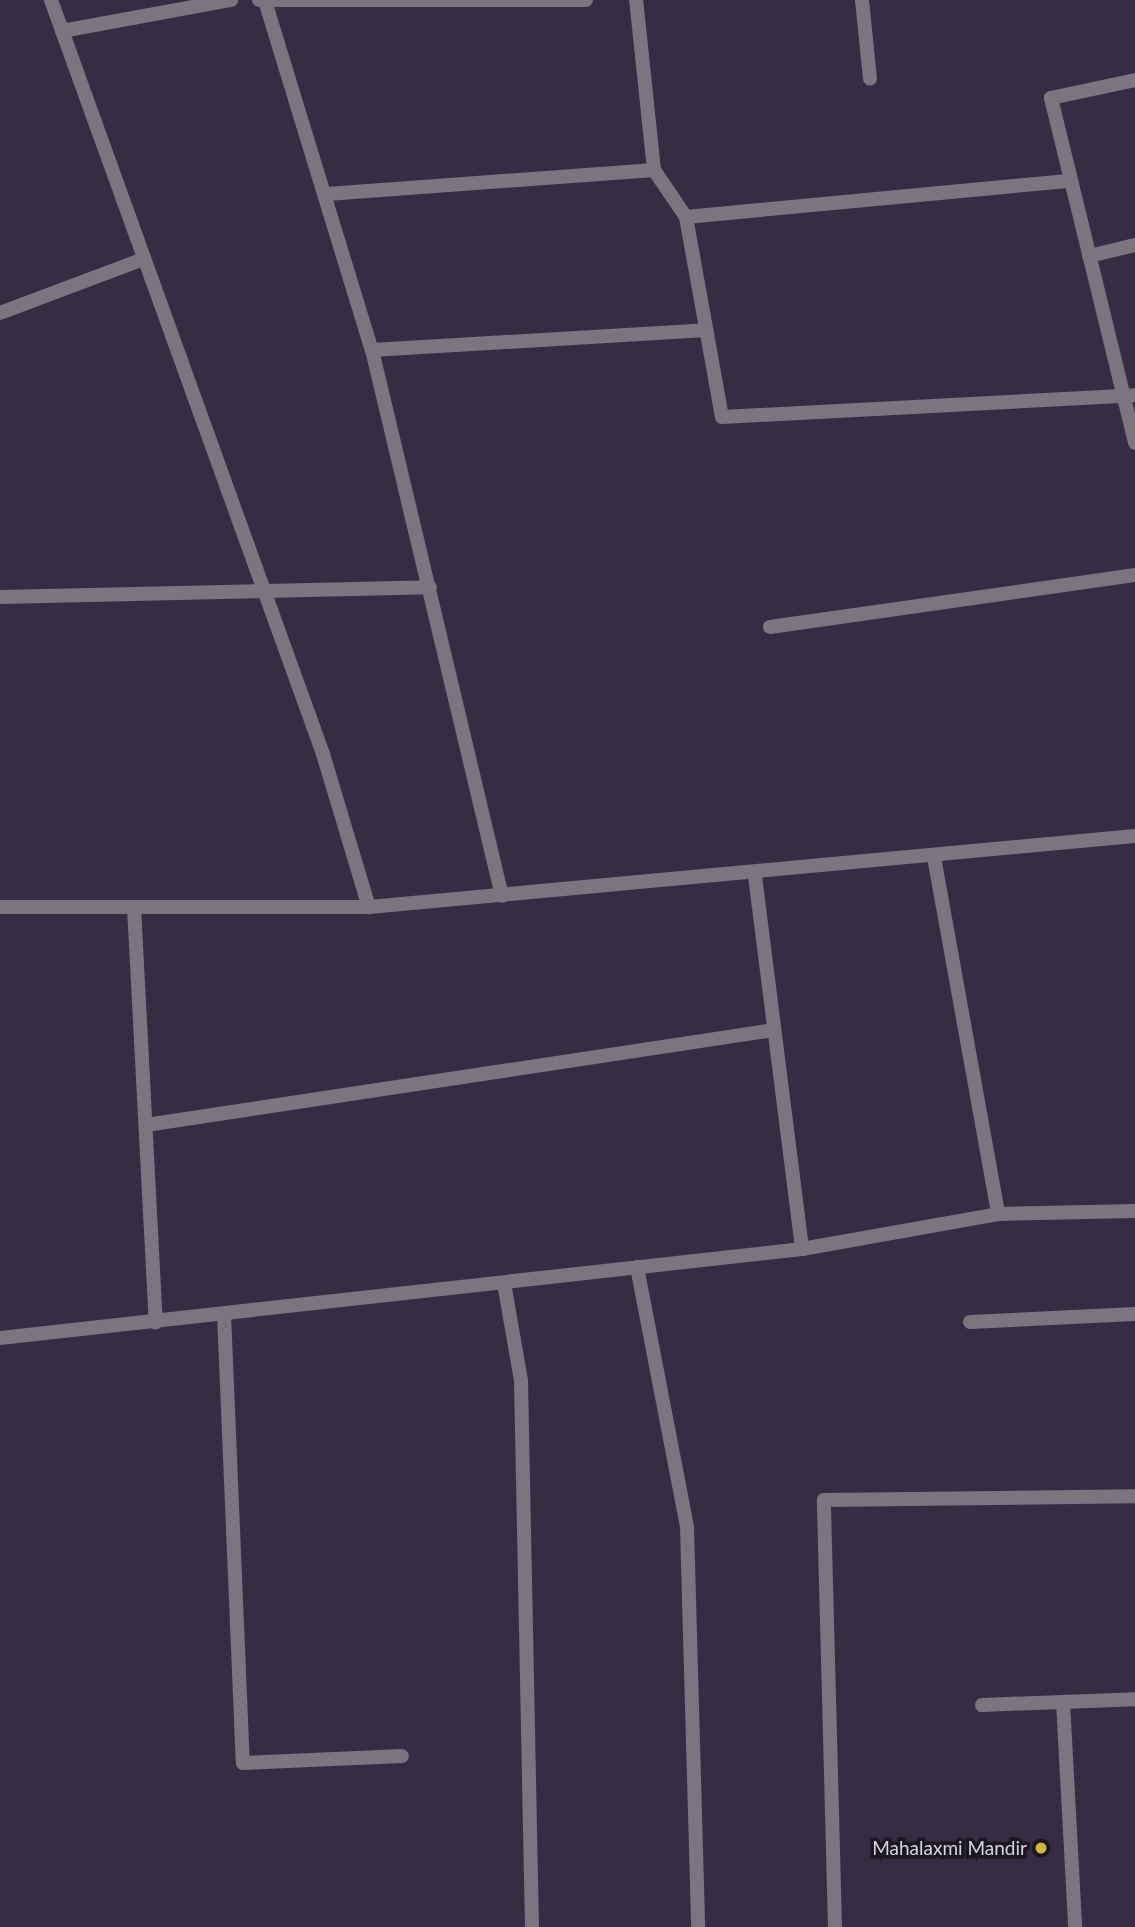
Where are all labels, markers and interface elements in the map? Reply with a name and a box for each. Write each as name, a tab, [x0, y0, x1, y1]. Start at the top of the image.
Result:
place label: Mahalaxmi Mandir	[872, 1837, 1027, 1859]
marker: Mahalaxmi Mandir	[1033, 1840, 1049, 1856]

